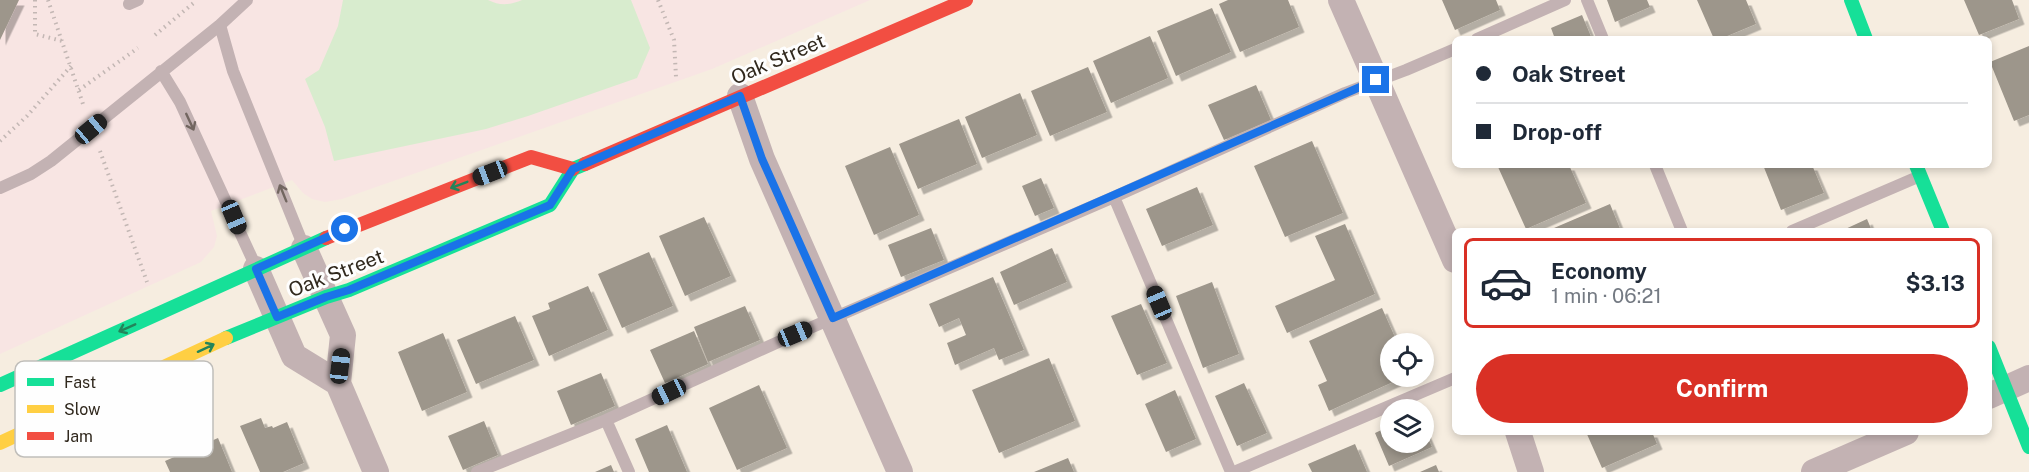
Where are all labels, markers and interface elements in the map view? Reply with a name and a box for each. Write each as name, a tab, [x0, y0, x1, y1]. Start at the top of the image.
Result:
street label: Oak Street	[727, 28, 829, 90]
text: Oak Street	[1512, 61, 1626, 87]
route end	[1362, 66, 1389, 93]
car	[71, 111, 111, 147]
one-way arrow	[184, 113, 196, 131]
text: Drop-off	[1512, 119, 1602, 145]
car	[470, 158, 510, 188]
one-way arrow	[450, 180, 469, 191]
one-way arrow	[277, 185, 288, 203]
car	[219, 197, 249, 237]
route start	[331, 215, 358, 242]
street label: Oak Street	[285, 244, 387, 302]
icon: car	[1479, 256, 1533, 310]
text: Economy	[1551, 258, 1647, 284]
text: $3.13	[1905, 270, 1965, 296]
car	[1144, 283, 1174, 323]
text: 1 min · 06:21	[1551, 284, 1662, 308]
car	[775, 319, 815, 349]
one-way arrow	[118, 323, 136, 334]
map controls	[1380, 333, 1434, 453]
button: locate	[1380, 333, 1434, 387]
one-way arrow	[196, 342, 214, 354]
car	[329, 347, 351, 385]
button: Confirm	[1476, 354, 1968, 423]
legend	[15, 361, 213, 457]
text: Fast	[64, 373, 96, 392]
car	[649, 376, 689, 408]
button: layers	[1380, 399, 1434, 453]
text: Slow	[64, 400, 101, 419]
text: Jam	[64, 427, 93, 446]

